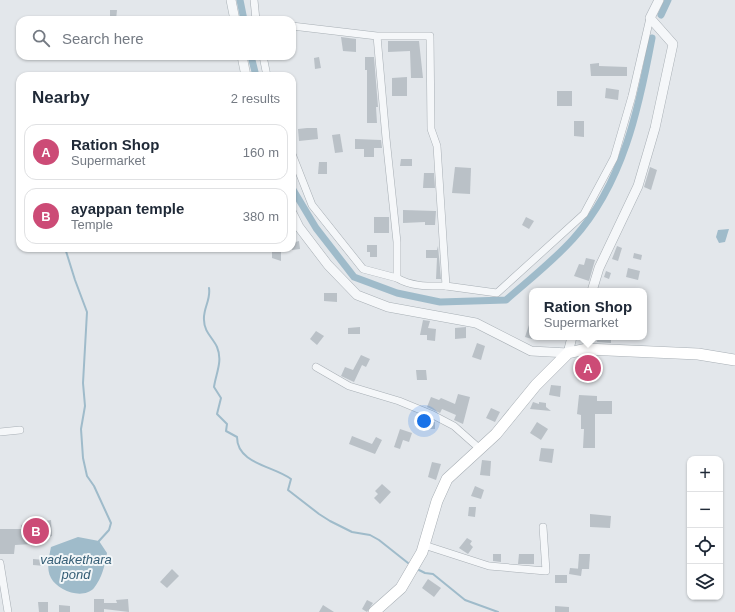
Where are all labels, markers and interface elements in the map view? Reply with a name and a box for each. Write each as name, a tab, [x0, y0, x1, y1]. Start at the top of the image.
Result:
search box	[16, 16, 296, 60]
icon: search	[30, 27, 52, 49]
text: Search here	[62, 30, 144, 47]
text: Nearby	[32, 88, 90, 107]
text: 2 results	[231, 91, 280, 106]
text: Ration Shop	[71, 136, 159, 153]
text: A	[41, 145, 51, 160]
text: 160 m	[243, 145, 279, 160]
text: Supermarket	[71, 153, 145, 168]
text: ayappan temple	[71, 200, 184, 217]
text: B	[41, 209, 51, 224]
text: 380 m	[243, 209, 279, 224]
text: Temple	[71, 217, 113, 232]
popup	[529, 288, 647, 340]
text: Ration Shop	[544, 298, 632, 315]
text: Supermarket	[544, 315, 618, 330]
pin: A	[575, 353, 601, 383]
your location	[414, 411, 434, 431]
map controls	[687, 456, 723, 600]
button: +	[687, 456, 723, 492]
button: −	[687, 492, 723, 528]
pin: B	[23, 516, 49, 546]
button: locate	[687, 528, 723, 564]
water label: vadakethara pond	[40, 552, 112, 582]
button: layers	[687, 564, 723, 600]

